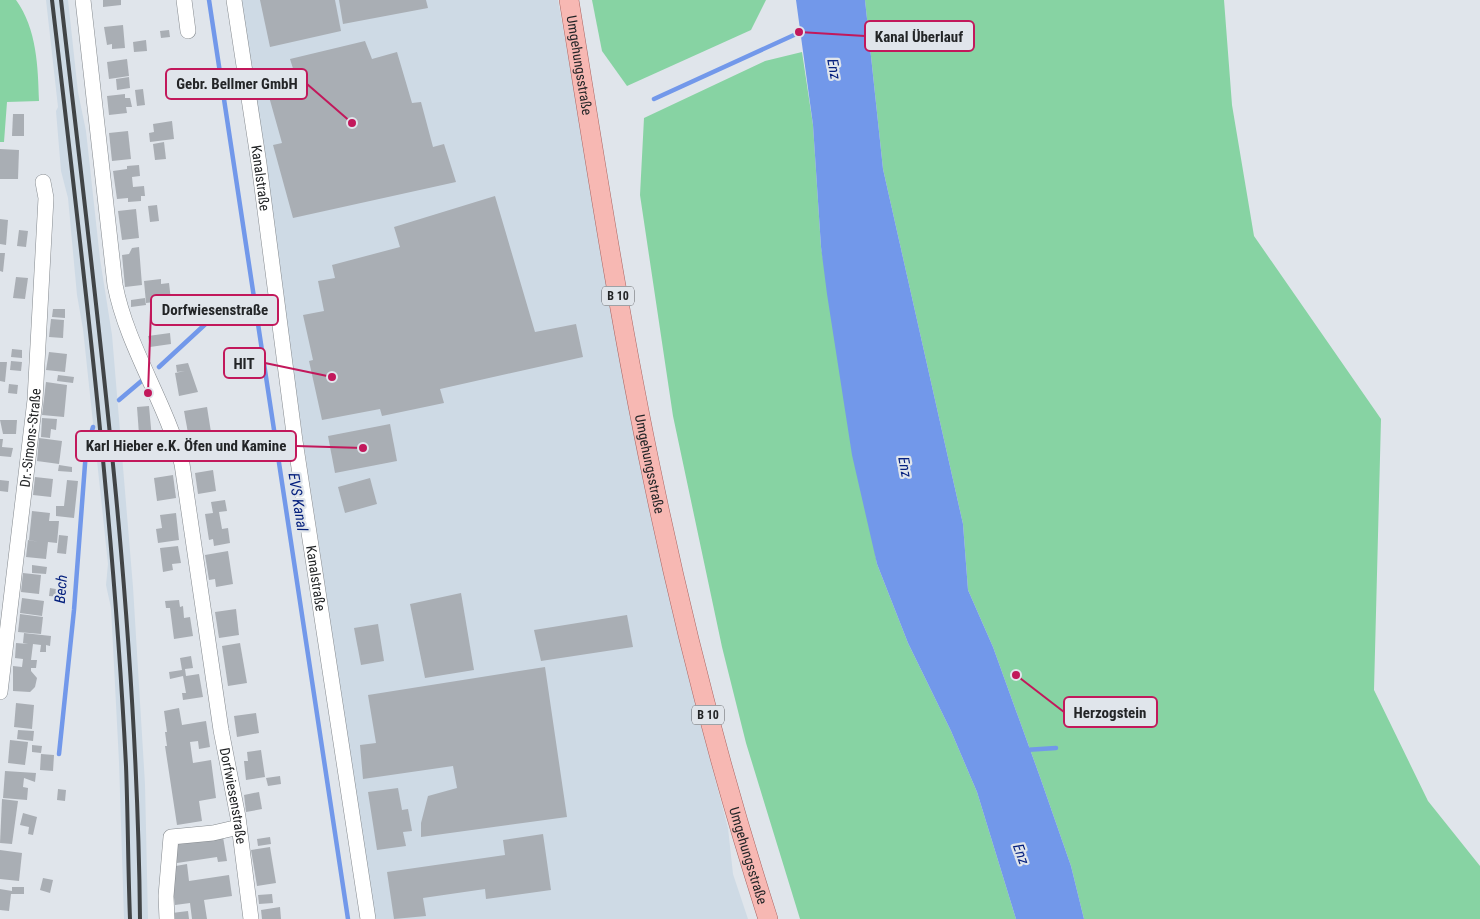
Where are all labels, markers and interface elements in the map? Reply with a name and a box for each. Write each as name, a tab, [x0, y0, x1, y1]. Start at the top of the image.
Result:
street label: Umgehungsstraße	[564, 14, 596, 117]
callout: Kanal Überlauf	[865, 21, 974, 51]
text: Kanal Überlauf	[875, 28, 963, 46]
water label: Enz	[823, 57, 845, 81]
callout: Gebr. Bellmer GmbH	[166, 69, 307, 99]
text: Gebr. Bellmer GmbH	[176, 75, 298, 93]
street label: Kanalstraße	[248, 144, 273, 212]
road number: B 10	[602, 286, 634, 306]
callout: Dorfwiesenstraße	[151, 295, 278, 325]
text: Dorfwiesenstraße	[162, 301, 268, 319]
callout: HIT	[224, 348, 265, 378]
text: HIT	[233, 355, 255, 373]
street label: Dr.-Simons-Straße	[17, 388, 44, 488]
street label: Umgehungsstraße	[632, 413, 668, 515]
callout: Karl Hieber e.K. Öfen und Kamine	[76, 431, 296, 461]
text: Karl Hieber e.K. Öfen und Kamine	[86, 437, 286, 455]
water label: Enz	[894, 455, 916, 479]
water label: EVS Kanal	[285, 472, 312, 533]
street label: Kanalstraße	[303, 544, 329, 613]
water label: Bech	[51, 574, 71, 604]
callout: Herzogstein	[1064, 697, 1157, 727]
text: Herzogstein	[1074, 704, 1146, 722]
road number: B 10	[692, 706, 724, 724]
street label: Dorfwiesenstraße	[217, 746, 249, 845]
street label: Umgehungsstraße	[726, 805, 771, 907]
water label: Enz	[1009, 841, 1033, 867]

